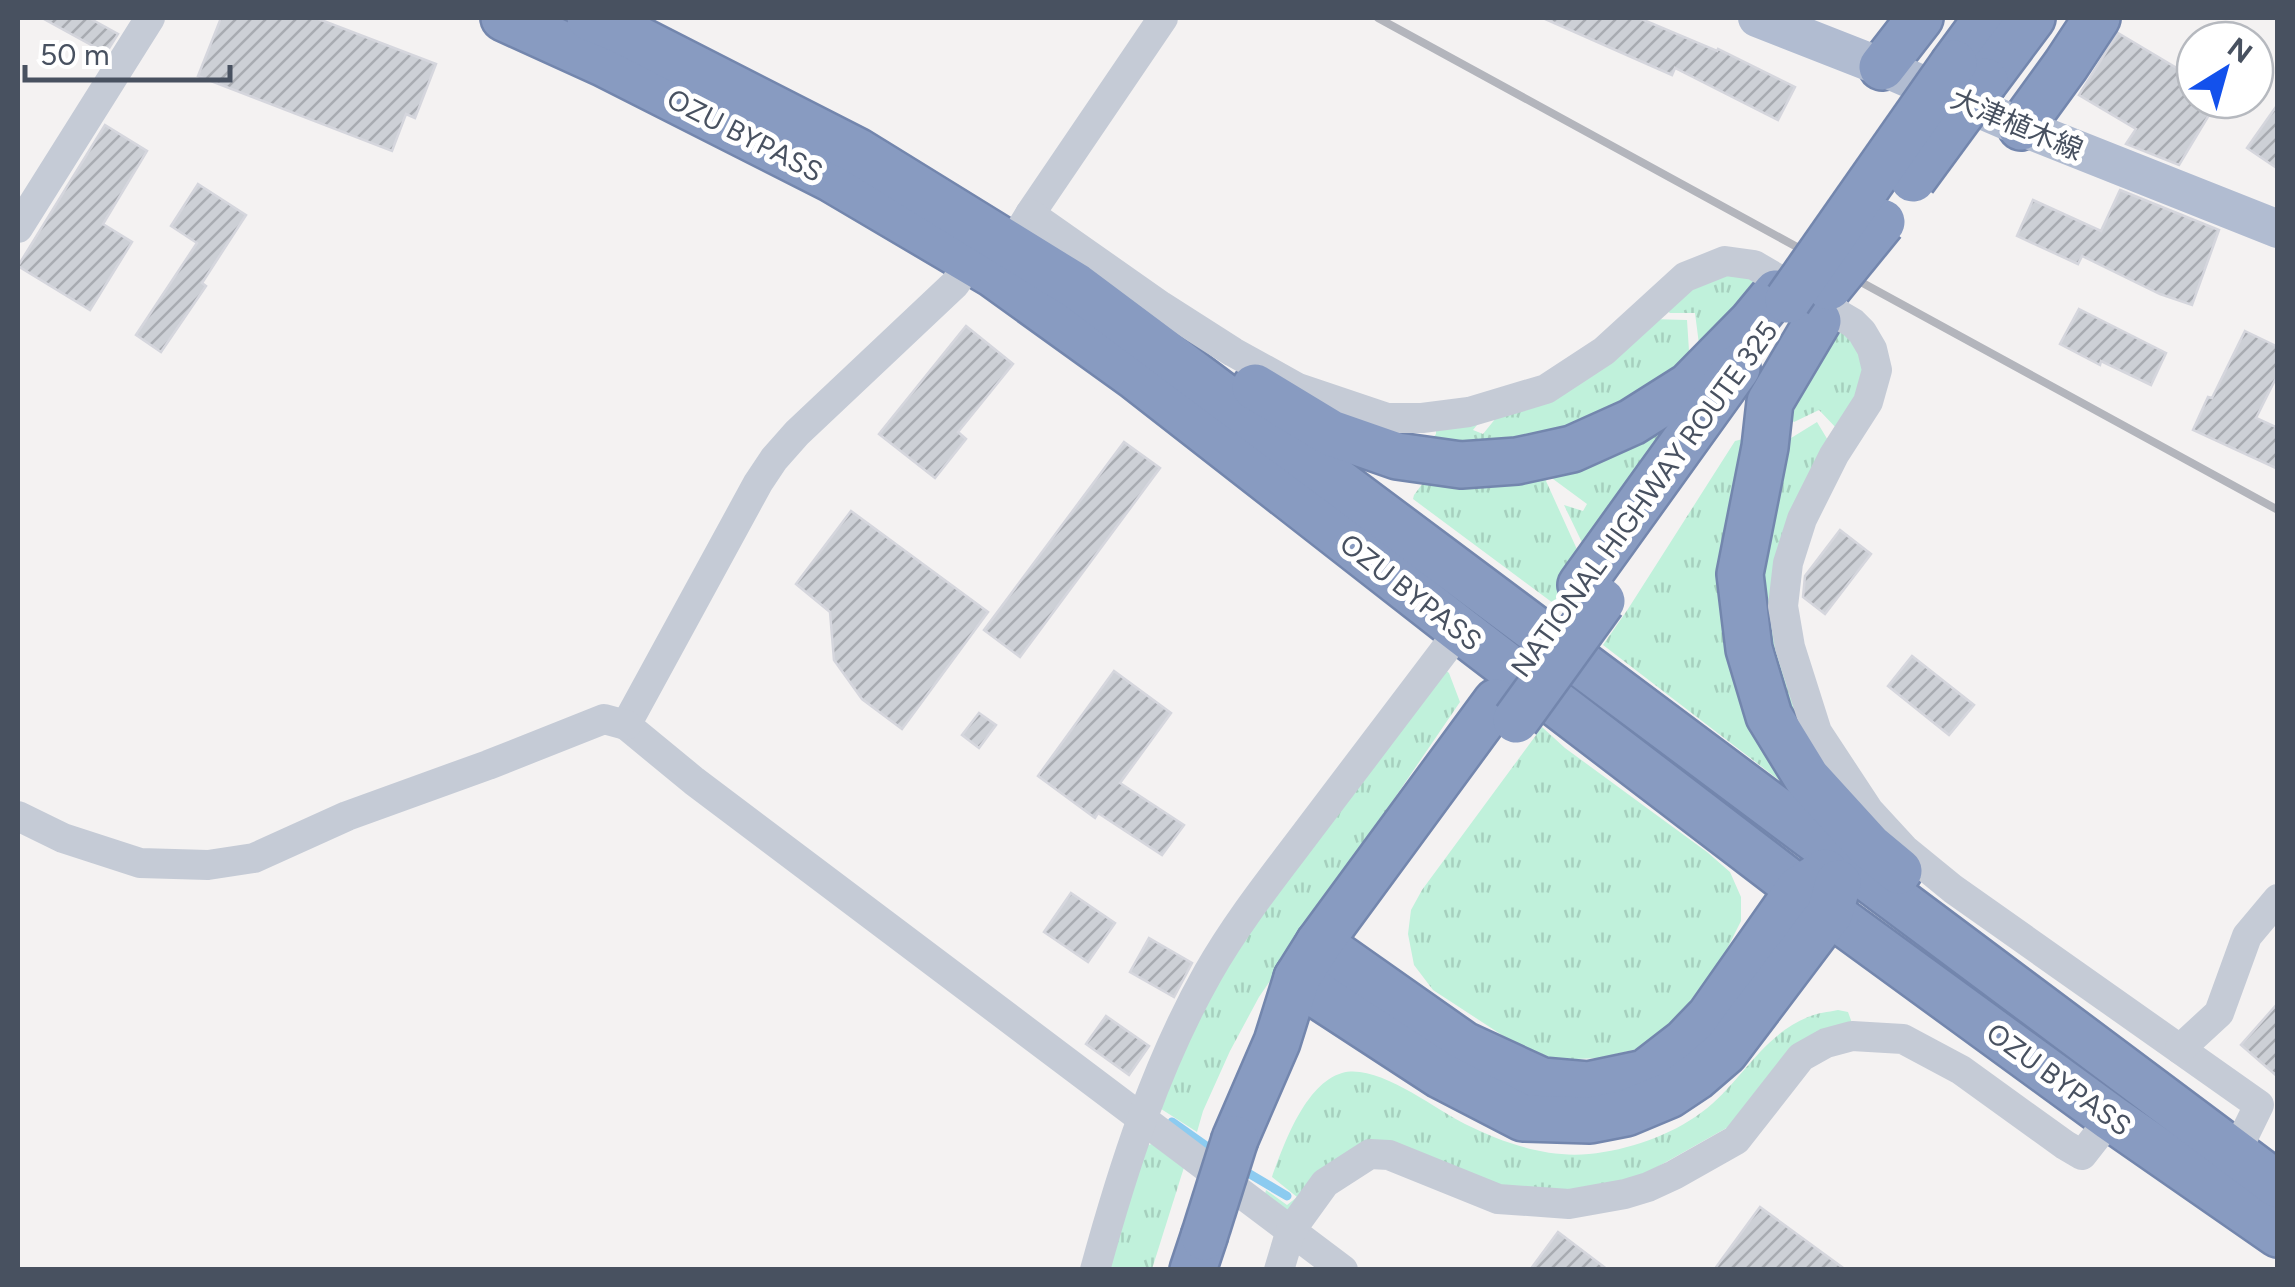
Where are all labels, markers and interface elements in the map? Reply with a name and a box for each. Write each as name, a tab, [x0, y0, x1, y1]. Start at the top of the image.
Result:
scale bar	[25, 20, 230, 82]
north arrow	[2175, 20, 2275, 120]
text: N	[2221, 30, 2259, 70]
text: 50 m	[40, 36, 109, 73]
street label: OZU BYPASS	[662, 81, 828, 189]
street label: 大津植木線	[1946, 81, 2088, 167]
street label: NATIONAL HIGHWAY ROUTE 325	[1504, 315, 1784, 683]
street label: OZU BYPASS	[1334, 526, 1488, 658]
street label: OZU BYPASS	[1980, 1015, 2138, 1143]

